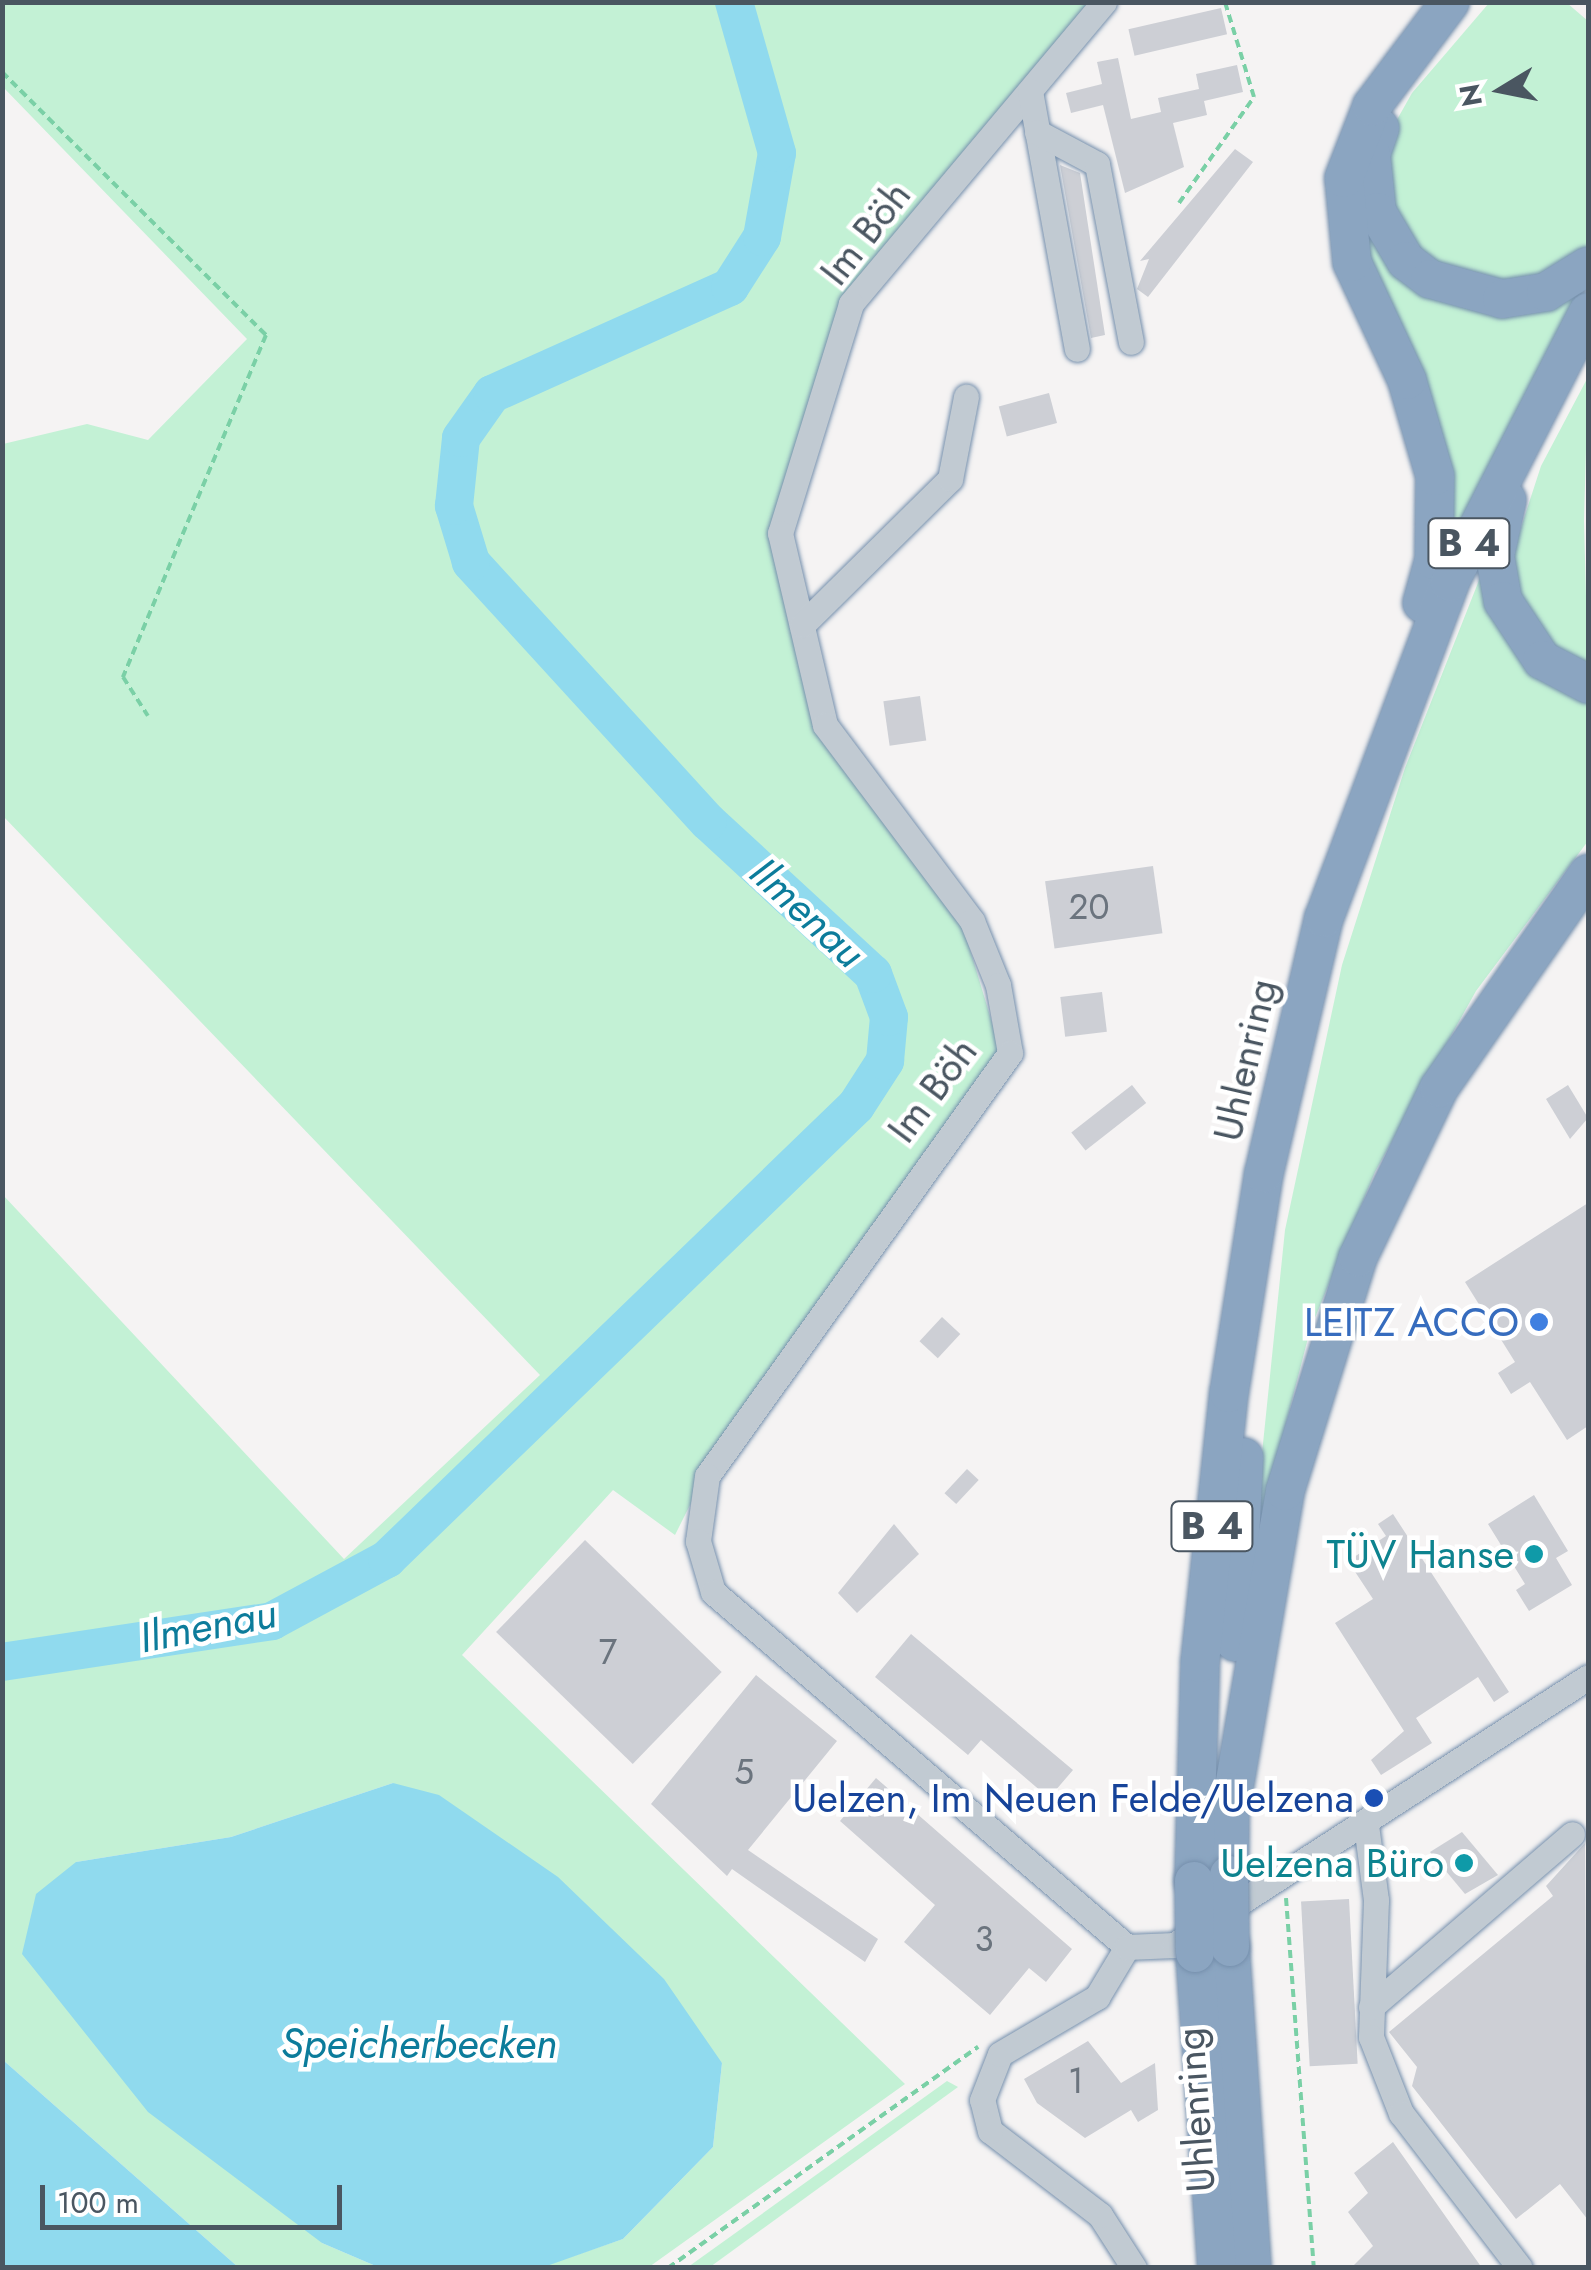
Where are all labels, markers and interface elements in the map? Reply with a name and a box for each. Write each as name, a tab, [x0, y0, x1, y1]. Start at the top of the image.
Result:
north arrow	[1451, 40, 1551, 140]
text: N	[1449, 81, 1493, 110]
street label: Im Böh	[810, 172, 920, 294]
road number: B 4	[1426, 510, 1512, 576]
water label: Ilmenau	[739, 847, 875, 979]
house number: 20	[1069, 886, 1109, 928]
street label: Uhlenring	[1203, 974, 1287, 1146]
street label: Im Böh	[877, 1028, 987, 1152]
place label: LEITZ ACCO	[1304, 1298, 1519, 1346]
marker: LEITZ ACCO	[1528, 1311, 1550, 1333]
road number: B 4	[1170, 1493, 1254, 1559]
place label: TÜV Hanse	[1326, 1530, 1514, 1578]
marker: TÜV Hanse	[1523, 1543, 1545, 1565]
water label: Ilmenau	[135, 1588, 281, 1664]
house number: 7	[599, 1631, 617, 1673]
house number: 5	[734, 1751, 754, 1793]
place label: Uelzen, Im Neuen Felde/Uelzena	[792, 1774, 1354, 1822]
marker: Uelzen, Im Neuen Felde/Uelzena	[1363, 1787, 1385, 1809]
place label: Uelzena Büro	[1220, 1839, 1444, 1887]
marker: Uelzena Büro	[1453, 1852, 1475, 1874]
house number: 3	[974, 1918, 994, 1960]
water label: Speicherbecken	[281, 2019, 557, 2069]
street label: Uhlenring	[1165, 2026, 1225, 2194]
house number: 1	[1068, 2060, 1084, 2102]
scale bar	[45, 2165, 348, 2227]
text: 100 m	[57, 2181, 139, 2224]

